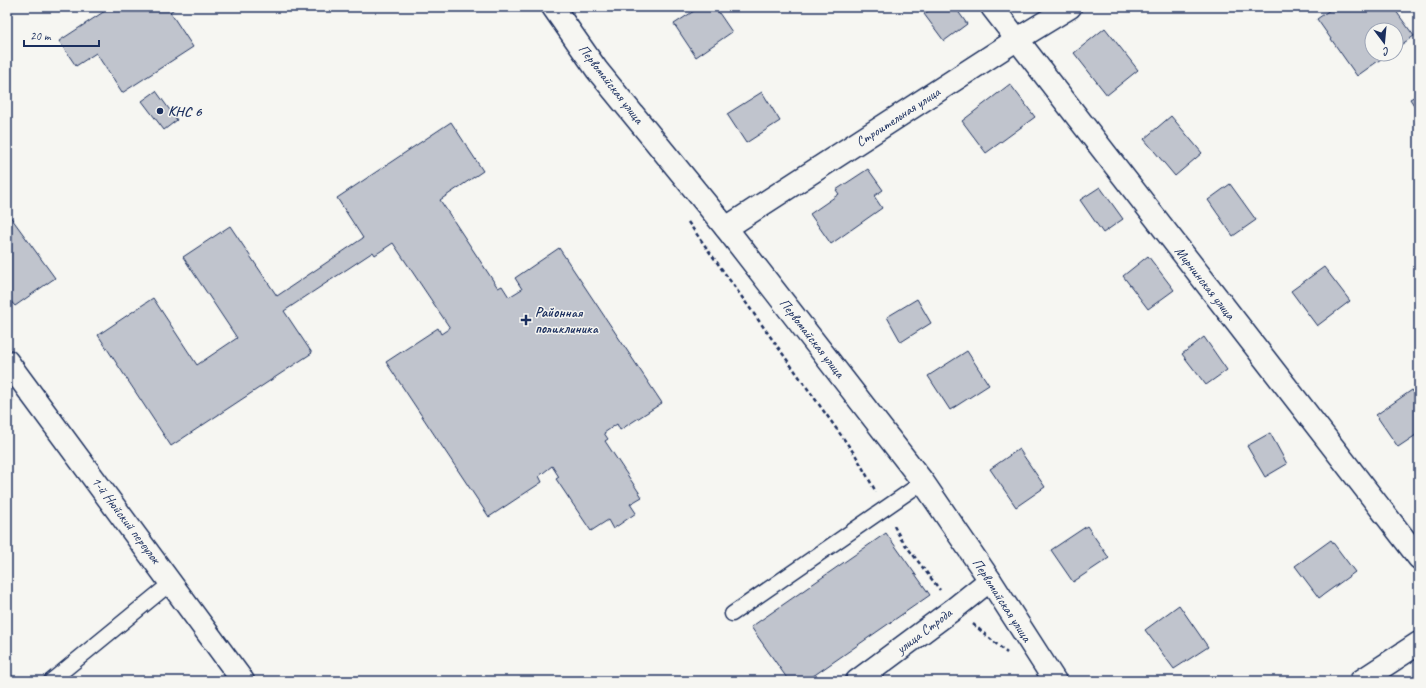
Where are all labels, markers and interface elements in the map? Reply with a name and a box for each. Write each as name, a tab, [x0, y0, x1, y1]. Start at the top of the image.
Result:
scale bar	[24, 22, 99, 48]
north arrow	[1364, 22, 1404, 62]
text: 20 m	[30, 28, 52, 44]
street label: Первомайская улица	[575, 41, 648, 128]
text: С	[1381, 44, 1391, 60]
street label: Строительная улица	[853, 83, 944, 150]
place label: КНС 6	[168, 103, 203, 120]
marker: КНС 6	[155, 106, 165, 116]
street label: Мирнинская улица	[1171, 243, 1239, 324]
street label: Первомайская улица	[776, 295, 849, 382]
place label: Районная поликлиника	[535, 304, 599, 337]
marker: Районная поликлиника	[520, 314, 532, 326]
street label: 1-й Нюйский переулок	[88, 473, 165, 568]
street label: Первомайская улица	[969, 555, 1036, 646]
street label: улица Строда	[892, 604, 956, 658]

